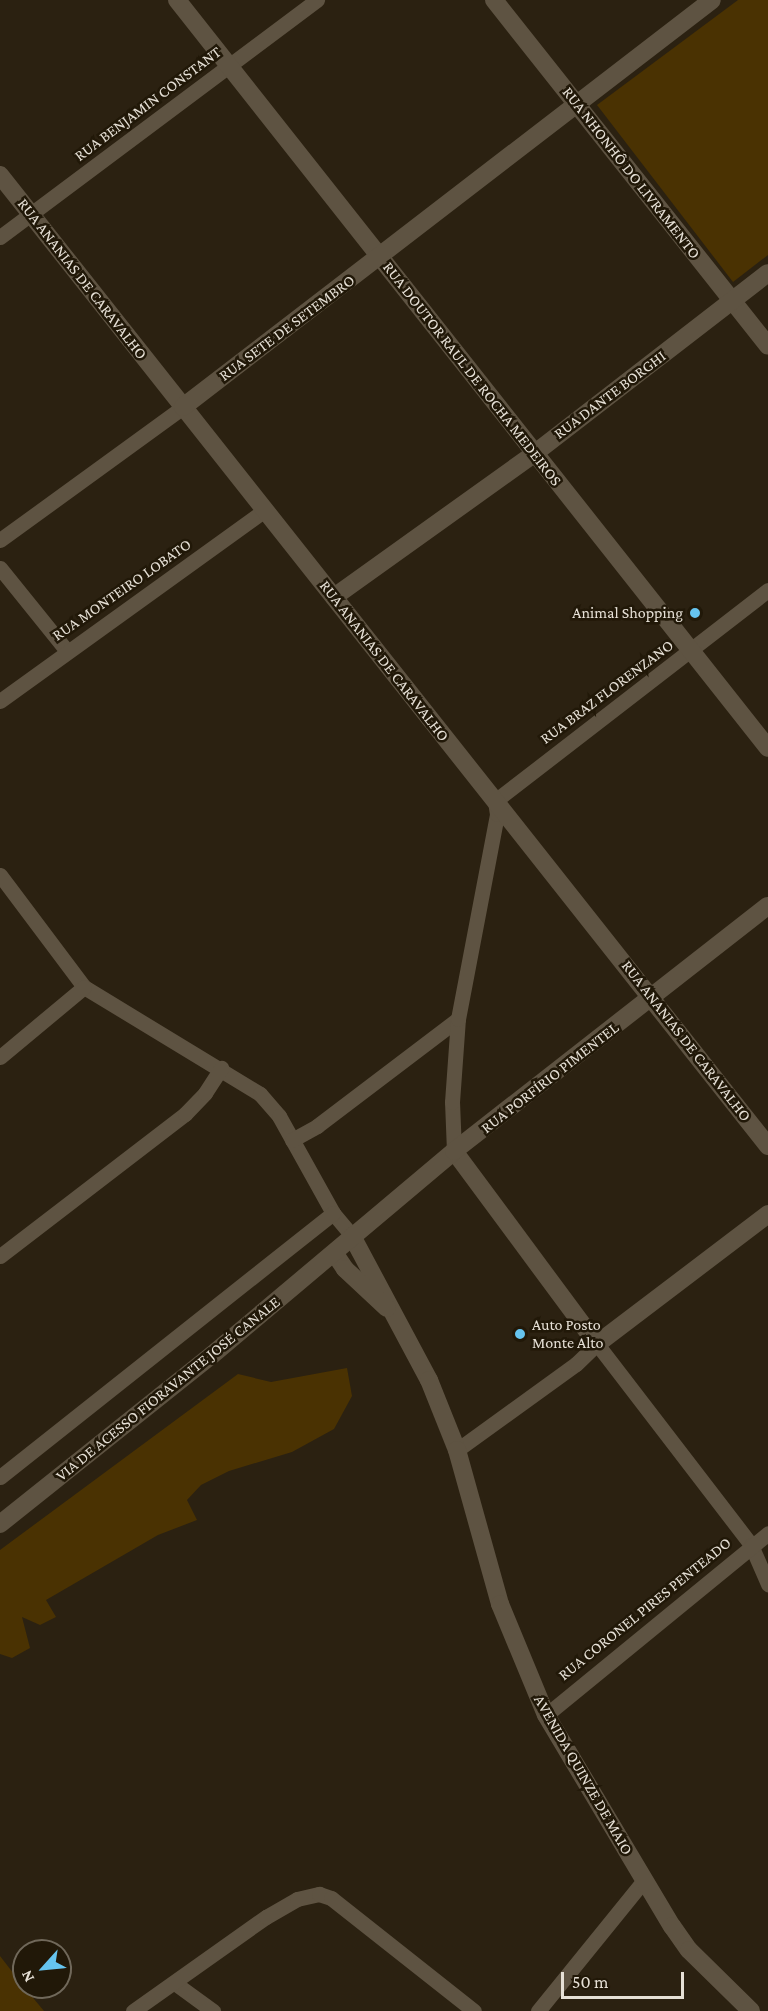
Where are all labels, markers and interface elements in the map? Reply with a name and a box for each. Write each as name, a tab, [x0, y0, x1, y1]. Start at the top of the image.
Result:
street label: RUA BENJAMIN CONSTANT	[71, 43, 225, 165]
street label: RUA NHONHÔ DO LIVRAMENTO	[558, 83, 704, 263]
street label: RUA ANANIAS DE CARAVALHO	[13, 195, 151, 363]
street label: RUA DOUTOR RAUL DE ROCHA MEDEIROS	[378, 258, 566, 490]
street label: RUA SETE DE SETEMBRO	[215, 271, 359, 385]
street label: RUA DANTE BORGHI	[550, 347, 670, 443]
street label: RUA MONTEIRO LOBATO	[49, 535, 195, 645]
street label: RUA ANANIAS DE CARAVALHO	[315, 577, 453, 745]
place label: Animal Shopping	[572, 603, 683, 623]
marker: Animal Shopping	[688, 606, 702, 620]
street label: RUA BRAZ FLORENZANO	[537, 636, 677, 748]
street label: RUA ANANIAS DE CARAVALHO	[617, 957, 755, 1125]
street label: RUA PORFÍRIO PIMENTEL	[477, 1018, 623, 1138]
street label: VIA DE ACESSO FIORAVANTE JOSÉ CANALE	[52, 1293, 284, 1485]
place label: Auto Posto Monte Alto	[532, 1315, 603, 1353]
marker: Auto Posto Monte Alto	[513, 1327, 527, 1341]
street label: RUA CORONEL PIRES PENTEADO	[555, 1533, 735, 1685]
street label: AVENIDA QUINZE DE MAIO	[529, 1692, 637, 1858]
north arrow	[12, 1939, 72, 1999]
scale bar	[564, 1960, 687, 1998]
text: N	[17, 1968, 37, 1985]
text: 50 m	[572, 1972, 609, 1992]

